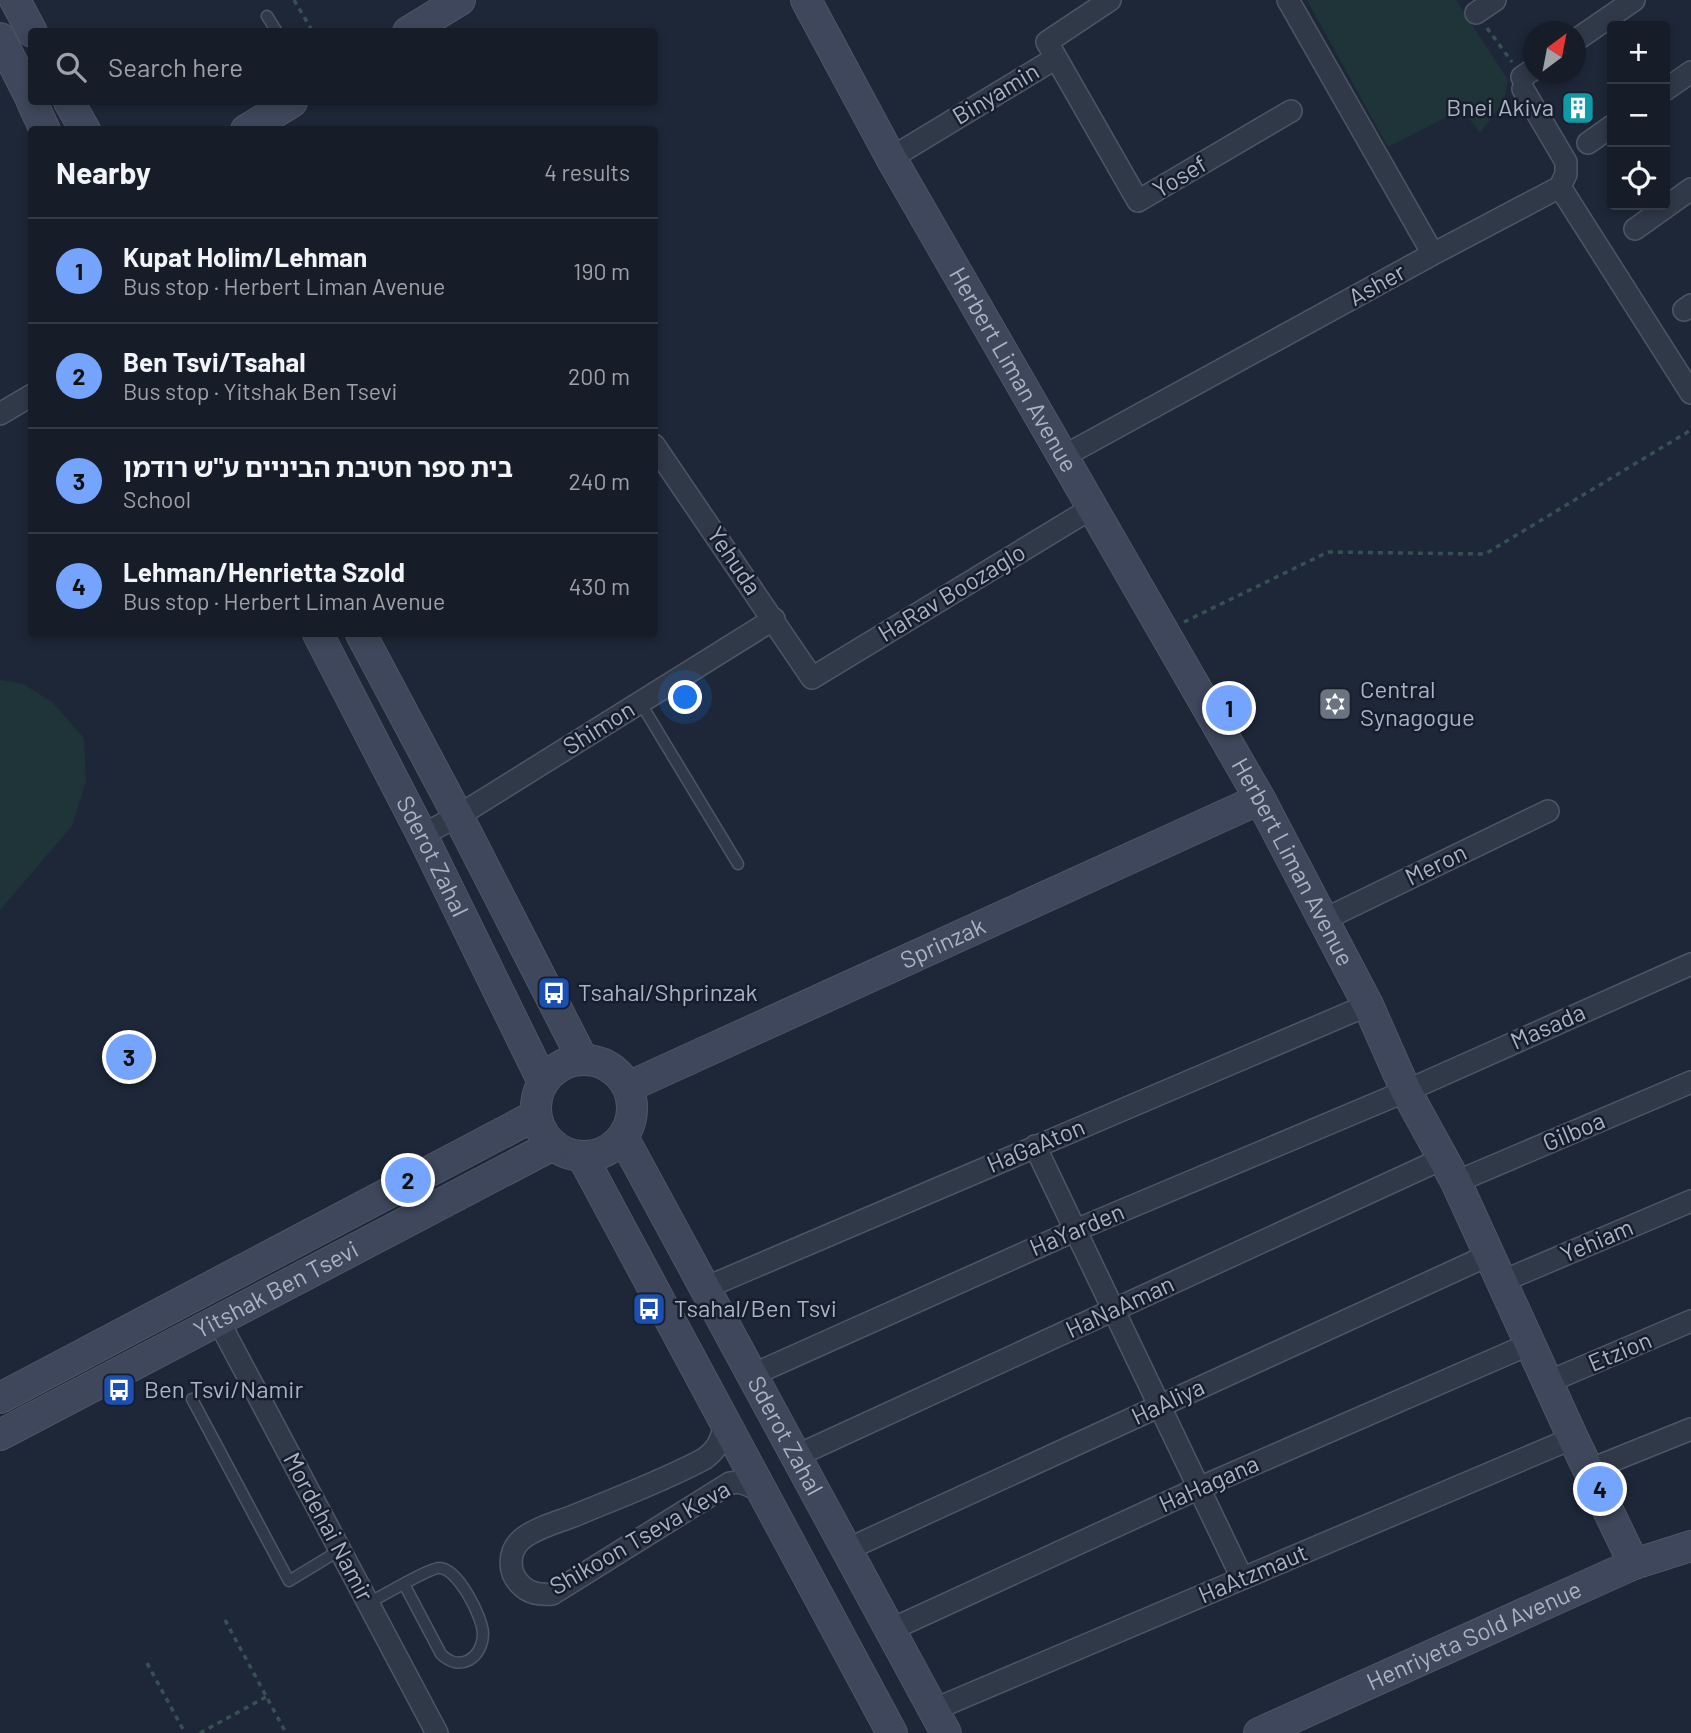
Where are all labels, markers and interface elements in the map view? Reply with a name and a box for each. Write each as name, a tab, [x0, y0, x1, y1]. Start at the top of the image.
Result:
north arrow	[1523, 21, 1586, 84]
map controls	[1607, 21, 1670, 210]
button: +	[1607, 21, 1670, 84]
search box	[28, 28, 658, 105]
icon: search	[52, 48, 90, 86]
text: Search here	[108, 51, 243, 82]
street label: Binyamin	[947, 56, 1044, 130]
button: −	[1607, 84, 1670, 147]
building icon: Bnei Akiva	[1559, 89, 1597, 127]
place label: Bnei Akiva	[1446, 92, 1554, 121]
button: locate	[1607, 147, 1670, 210]
street label: Yosef	[1147, 148, 1212, 203]
text: Nearby	[56, 154, 151, 190]
text: 4 results	[544, 158, 630, 186]
text: Kupat Holim/Lehman	[123, 241, 367, 272]
street label: Asher	[1343, 256, 1410, 311]
text: 1	[75, 257, 83, 285]
text: 190 m	[573, 257, 630, 285]
street label: Herbert Liman Avenue	[944, 262, 1085, 477]
text: Bus stop · Herbert Liman Avenue	[123, 272, 445, 300]
text: Ben Tsvi/Tsahal	[123, 346, 306, 377]
text: 2	[73, 362, 85, 390]
text: 200 m	[568, 362, 630, 390]
text: Bus stop · Yitshak Ben Tsevi	[123, 377, 397, 405]
text: בית ספר חטיבת הביניים ע"ש רודמן	[123, 451, 513, 482]
text: 3	[73, 467, 85, 495]
text: 240 m	[568, 467, 630, 495]
text: School	[123, 485, 191, 513]
street label: Yehuda	[702, 521, 769, 600]
street label: HaRav Boozaglo	[872, 536, 1030, 647]
text: Lehman/Henrietta Szold	[123, 556, 405, 587]
text: 4	[72, 572, 86, 600]
text: 430 m	[569, 572, 630, 600]
text: Bus stop · Herbert Liman Avenue	[123, 587, 445, 615]
place label: Central Synagogue	[1360, 674, 1475, 731]
your location	[668, 680, 702, 714]
pin: 1	[1206, 682, 1252, 734]
synagogue icon: Central Synagogue	[1316, 685, 1354, 723]
street label: Shimon	[557, 694, 639, 760]
street label: Herbert Liman Avenue	[1226, 752, 1361, 970]
street label: Sderot Zahal	[391, 790, 476, 921]
street label: Meron	[1400, 836, 1471, 891]
street label: Sprinzak	[895, 910, 989, 974]
bus stop icon: Tsahal/Shprinzak	[535, 974, 573, 1012]
place label: Tsahal/Shprinzak	[578, 977, 758, 1006]
street label: Masada	[1506, 996, 1589, 1055]
pin: 3	[106, 1031, 152, 1083]
street label: Gilboa	[1538, 1105, 1609, 1157]
street label: HaGaAton	[982, 1111, 1089, 1178]
pin: 2	[385, 1154, 431, 1206]
street label: HaYarden	[1025, 1196, 1128, 1261]
street label: Yehiam	[1556, 1211, 1637, 1268]
street label: Yitshak Ben Tsevi	[188, 1234, 363, 1344]
street label: HaNaAman	[1061, 1268, 1178, 1343]
bus stop icon: Tsahal/Ben Tsvi	[630, 1290, 668, 1328]
place label: Tsahal/Ben Tsvi	[674, 1293, 837, 1322]
street label: Etzion	[1583, 1324, 1655, 1377]
bus stop icon: Ben Tsvi/Namir	[100, 1371, 138, 1409]
street label: Sderot Zahal	[742, 1371, 830, 1500]
street label: HaAliya	[1126, 1371, 1208, 1430]
place label: Ben Tsvi/Namir	[144, 1374, 303, 1403]
street label: Mordehai Namir	[278, 1447, 381, 1606]
street label: HaHagana	[1154, 1448, 1263, 1517]
pin: 4	[1577, 1463, 1623, 1515]
street label: Shikoon Tseva Keva	[544, 1473, 735, 1600]
street label: HaAtzmaut	[1194, 1537, 1311, 1609]
street label: Henriyeta Sold Avenue	[1362, 1574, 1585, 1696]

